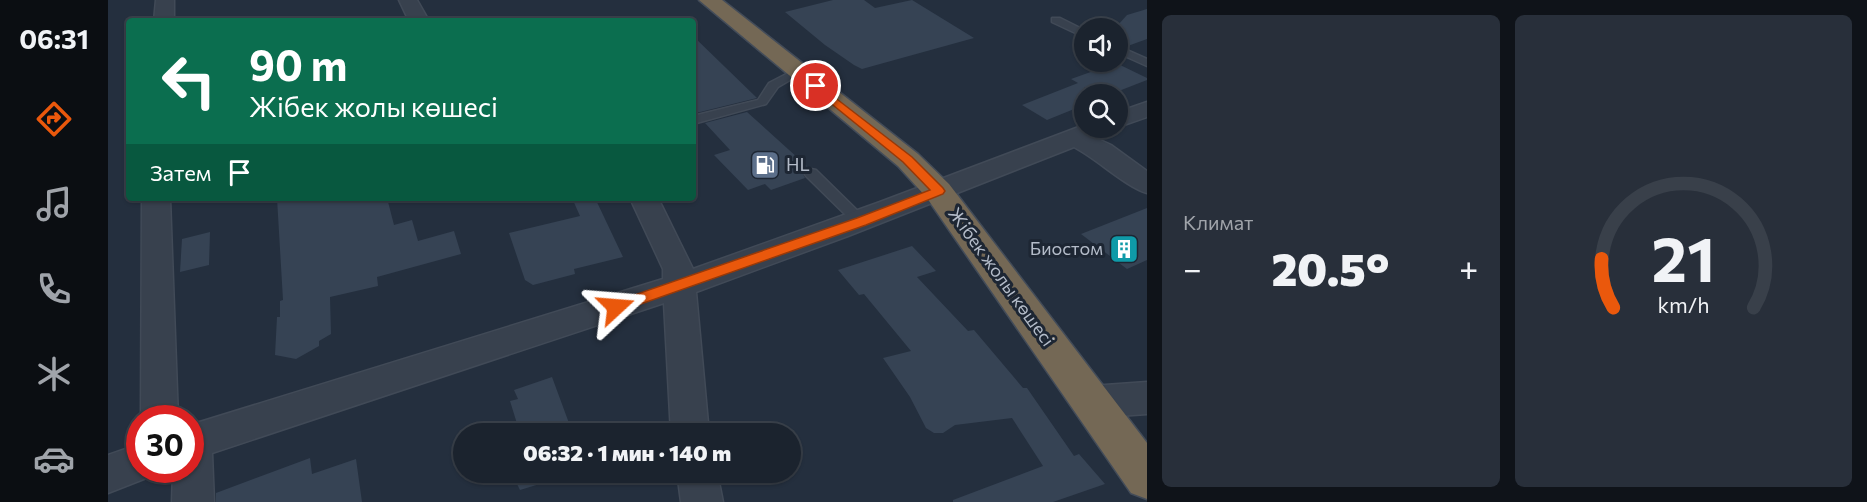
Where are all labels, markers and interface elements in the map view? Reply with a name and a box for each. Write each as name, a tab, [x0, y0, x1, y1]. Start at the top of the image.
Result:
map controls	[1074, 18, 1128, 138]
button: sound	[1074, 18, 1128, 72]
text: 06:31	[19, 22, 89, 55]
text: 90 m	[249, 38, 348, 90]
icon: left	[150, 42, 228, 120]
pin	[790, 60, 841, 111]
icon: arrive	[799, 69, 832, 102]
button: search	[1074, 84, 1128, 138]
text: Жібек жолы көшесі	[249, 90, 498, 123]
icon: directions	[33, 98, 75, 140]
fuel station icon: HL	[749, 149, 781, 181]
place label: HL	[786, 153, 810, 175]
icon: arrive	[223, 156, 256, 189]
text: Затем	[150, 159, 211, 186]
icon: music	[33, 183, 75, 225]
street label: Жібек жолы көшесі	[944, 203, 1060, 350]
text: Климат	[1183, 210, 1253, 234]
text: 21	[1651, 219, 1715, 295]
building icon: Биостом	[1108, 233, 1140, 265]
place label: Биостом	[1030, 237, 1103, 259]
text: 20.5°	[1271, 240, 1389, 295]
text: −	[1183, 247, 1202, 288]
text: +	[1459, 247, 1478, 288]
icon: phone	[33, 268, 75, 310]
position arrow	[584, 275, 648, 339]
text: km/h	[1657, 291, 1709, 317]
icon: climate	[33, 353, 75, 395]
speed limit sign: 30	[126, 405, 204, 483]
icon: car	[33, 438, 75, 480]
text: 06:32 · 1 мин · 140 m	[523, 439, 731, 466]

